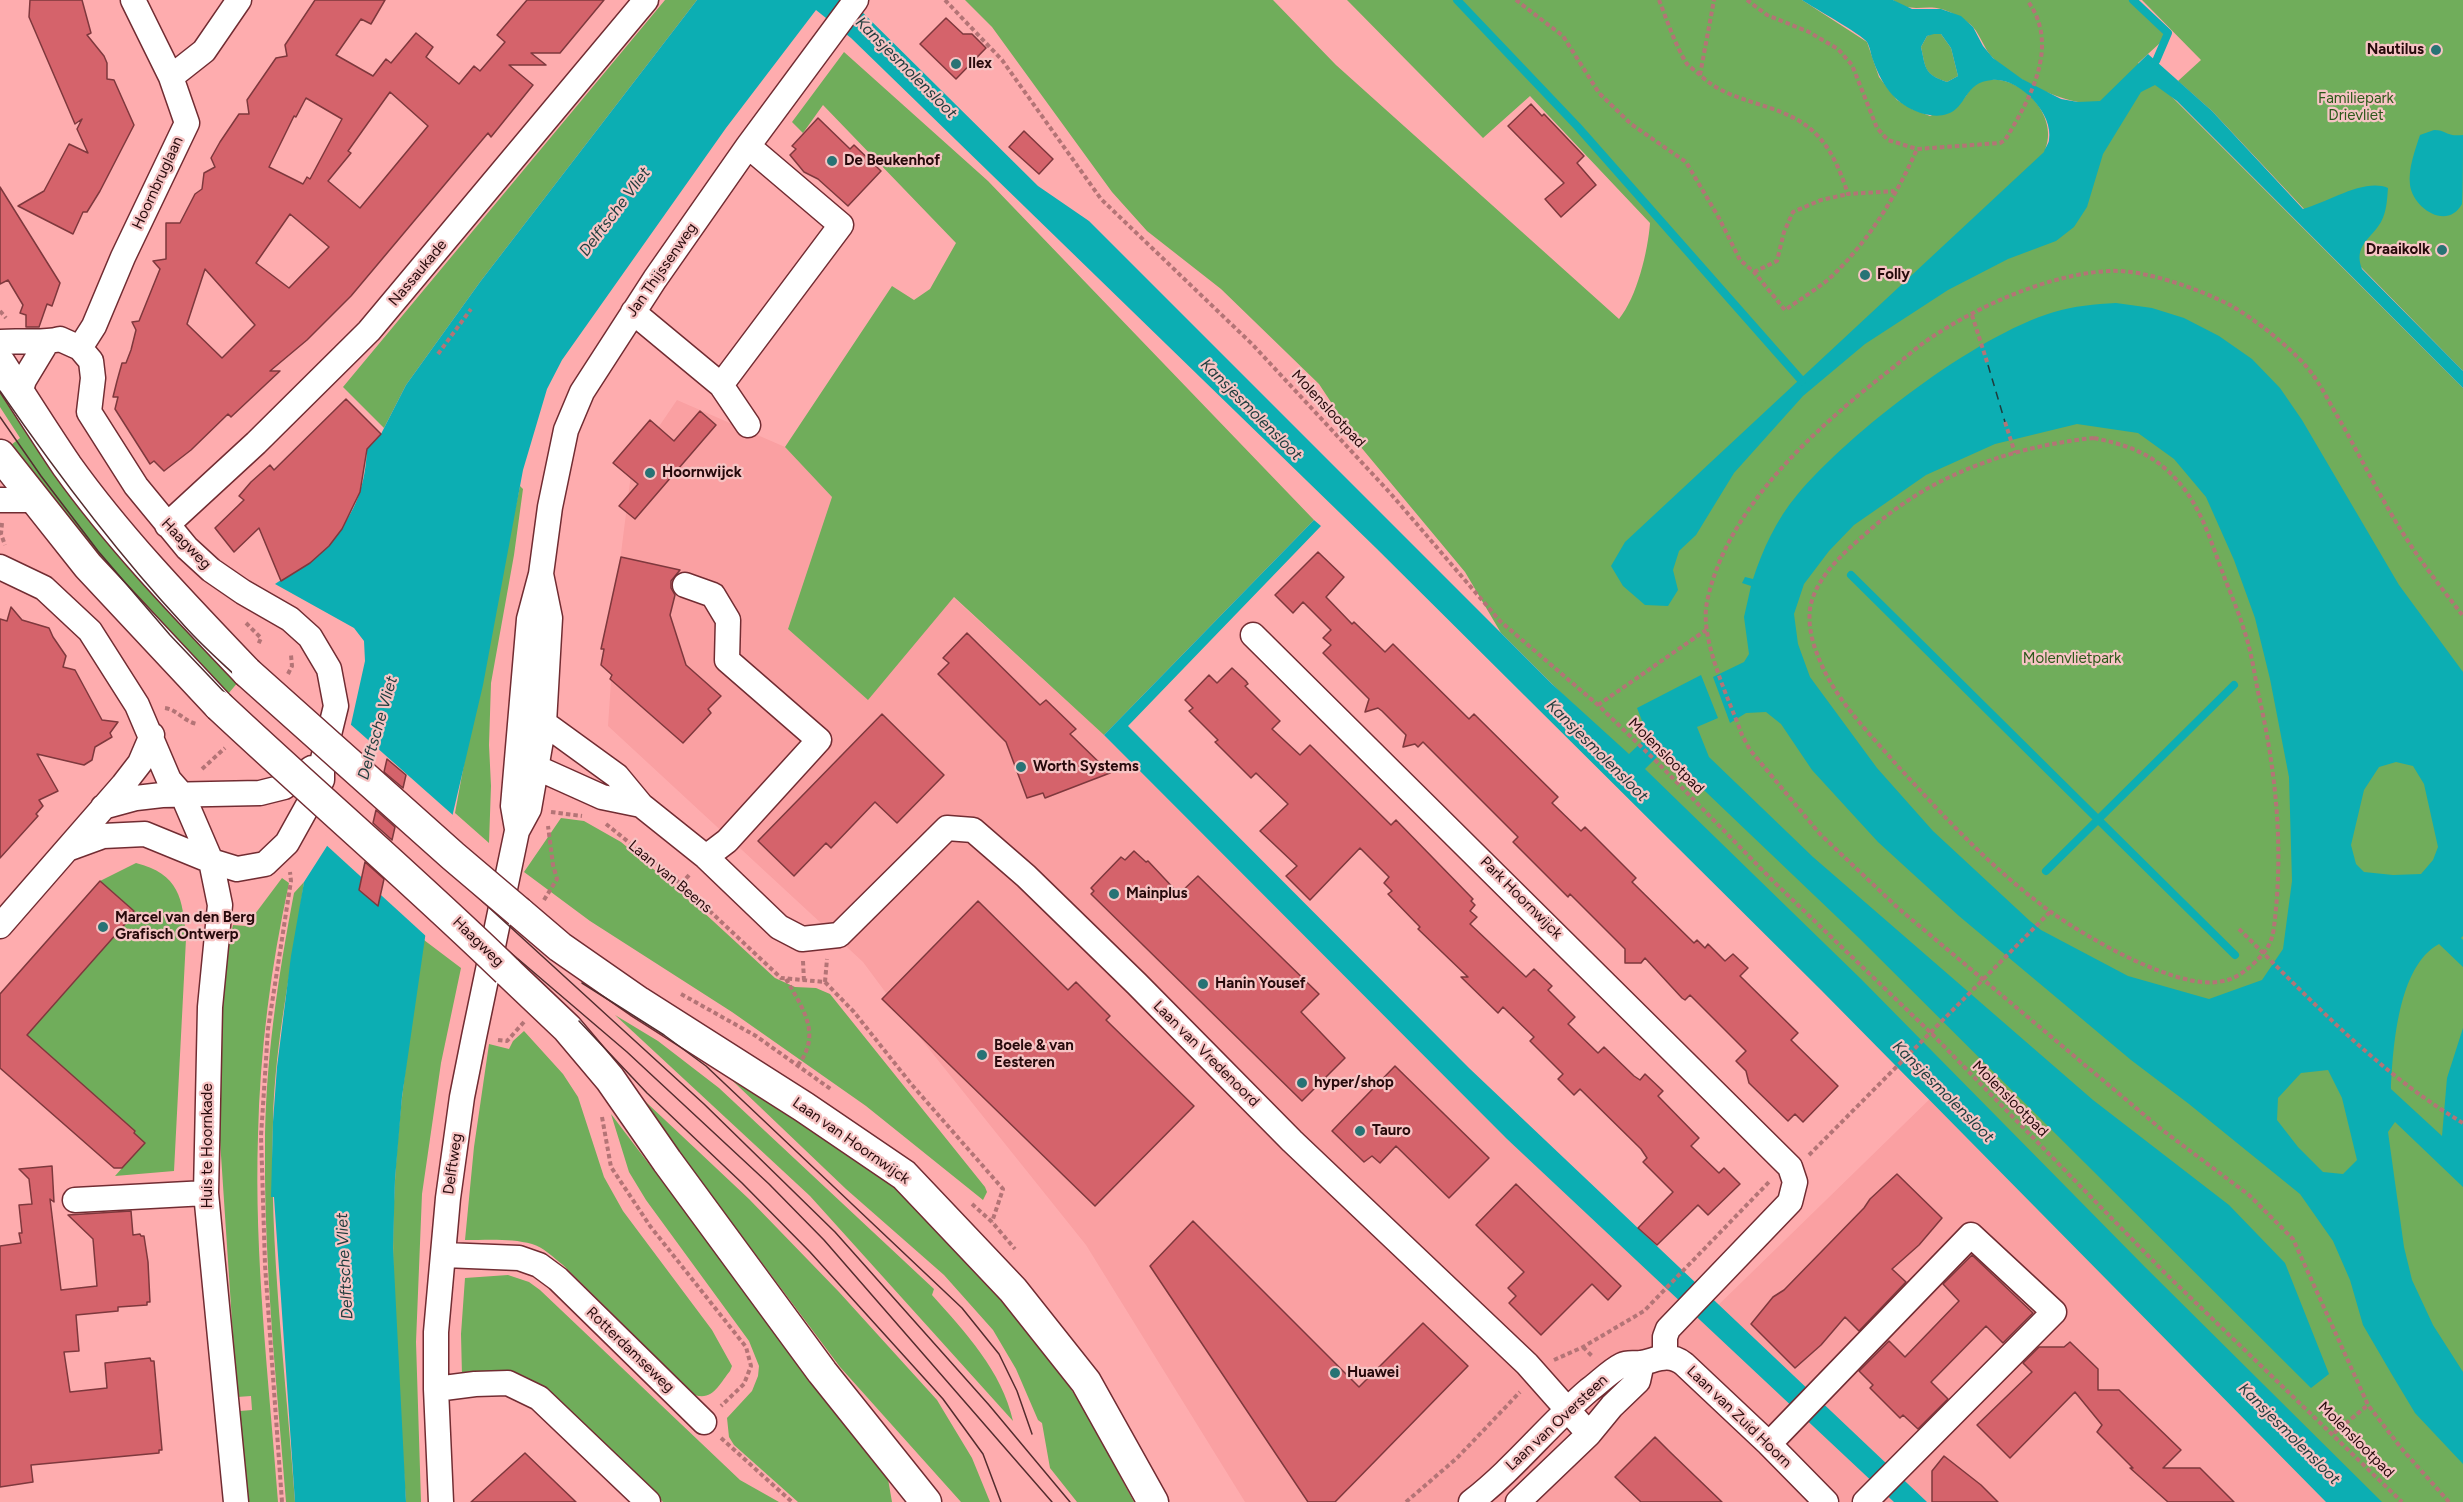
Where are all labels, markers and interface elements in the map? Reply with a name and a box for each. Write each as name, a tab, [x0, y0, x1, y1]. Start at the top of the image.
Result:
water label: Kansjesmolensloot	[851, 13, 961, 123]
place label: Nautilus	[2367, 41, 2424, 59]
marker: Nautilus	[2429, 43, 2443, 57]
place label: Ilex	[968, 55, 992, 73]
marker: Ilex	[949, 57, 963, 71]
park label: Familiepark Drievliet	[2318, 90, 2394, 125]
street label: Hoornbruglaan	[129, 134, 187, 232]
place label: De Beukenhof	[844, 152, 940, 170]
marker: De Beukenhof	[825, 154, 839, 168]
water label: Delftsche Vliet	[575, 164, 655, 260]
street label: Jan Thijssenweg	[623, 220, 701, 320]
street label: Nassaukade	[385, 236, 451, 310]
place label: Draaikolk	[2366, 241, 2430, 259]
marker: Draaikolk	[2435, 243, 2449, 257]
place label: Folly	[1877, 266, 1910, 284]
marker: Folly	[1858, 268, 1872, 282]
water label: Kansjesmolensloot	[1196, 355, 1306, 465]
street label: Molenslootpad	[1287, 366, 1369, 452]
place label: Hoornwijck	[662, 464, 742, 482]
marker: Hoornwijck	[643, 466, 657, 480]
street label: Haagweg	[157, 515, 215, 573]
park label: Molenvlietpark	[2023, 650, 2121, 668]
water label: Delftsche Vliet	[354, 674, 402, 782]
water label: Kansjesmolensloot	[1542, 696, 1652, 806]
street label: Molenslootpad	[1624, 714, 1708, 798]
place label: Worth Systems	[1033, 758, 1139, 776]
marker: Worth Systems	[1014, 760, 1028, 774]
street label: Laan van Beens	[625, 837, 715, 917]
street label: Park Hoornwijck	[1476, 853, 1566, 943]
place label: Mainplus	[1126, 885, 1188, 903]
marker: Mainplus	[1107, 887, 1121, 901]
place label: Marcel van den Berg Grafisch Ontwerp	[115, 909, 255, 944]
street label: Haagweg	[449, 913, 507, 971]
marker: Marcel van den Berg Grafisch Ontwerp	[96, 920, 110, 934]
place label: Hanin Yousef	[1215, 975, 1306, 993]
marker: Hanin Yousef	[1196, 977, 1210, 991]
street label: Laan van Vredenoord	[1149, 997, 1263, 1111]
place label: Boele & van Eesteren	[994, 1037, 1074, 1072]
water label: Kansjesmolensloot	[1888, 1037, 1998, 1147]
marker: Boele & van Eesteren	[975, 1048, 989, 1062]
street label: Molenslootpad	[1968, 1057, 2052, 1141]
place label: hyper/shop	[1314, 1074, 1394, 1092]
marker: hyper/shop	[1295, 1076, 1309, 1090]
street label: Huis te Hoornkade	[199, 1083, 217, 1209]
street label: Laan van Hoornwijck	[789, 1094, 913, 1188]
place label: Tauro	[1372, 1122, 1411, 1140]
marker: Tauro	[1353, 1124, 1367, 1138]
street label: Delftweg	[440, 1132, 466, 1196]
water label: Delftsche Vliet	[333, 1212, 357, 1320]
street label: Rotterdamseweg	[582, 1303, 678, 1397]
street label: Laan van Zuid Hoorn	[1683, 1362, 1795, 1472]
place label: Huawei	[1347, 1364, 1399, 1382]
marker: Huawei	[1328, 1366, 1342, 1380]
street label: Laan van Oversteen	[1502, 1371, 1612, 1475]
water label: Kansjesmolensloot	[2234, 1379, 2344, 1489]
street label: Molenslootpad	[2314, 1398, 2398, 1482]

